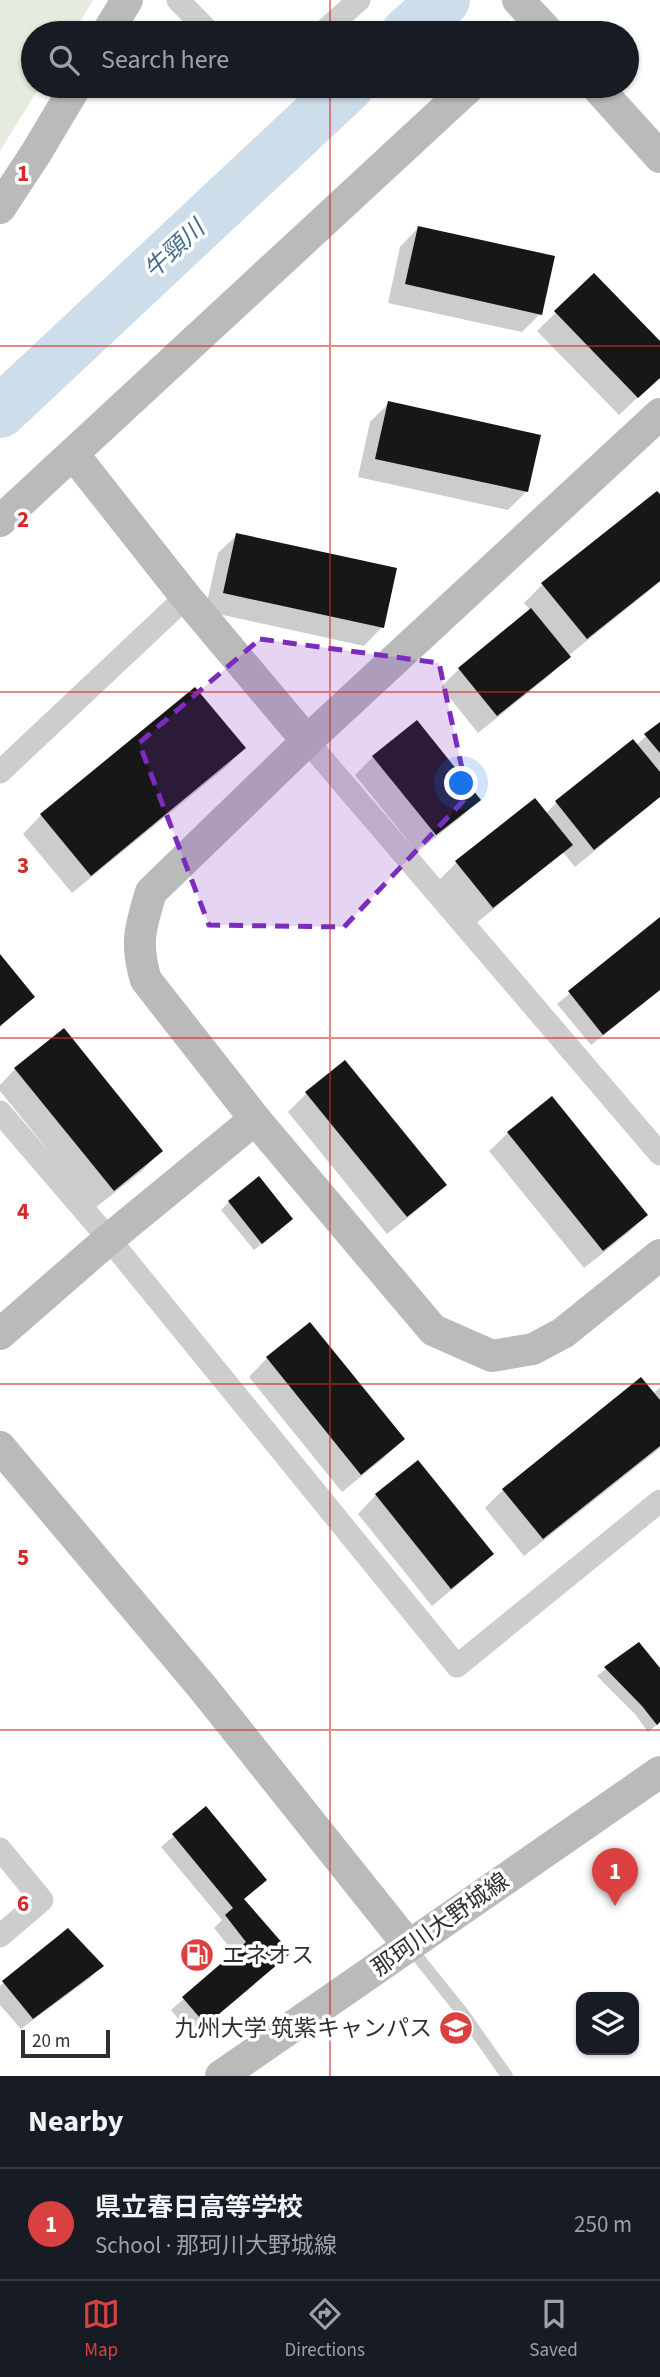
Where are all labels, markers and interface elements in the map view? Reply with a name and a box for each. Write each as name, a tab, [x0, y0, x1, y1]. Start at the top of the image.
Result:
search box	[21, 21, 639, 98]
icon: search	[45, 41, 83, 79]
text: Search here	[101, 41, 229, 78]
text: 1	[17, 157, 29, 190]
water label: 牛頸川	[136, 210, 215, 287]
text: 2	[17, 503, 29, 536]
your location	[444, 766, 478, 800]
text: 3	[17, 849, 29, 882]
text: 4	[17, 1195, 29, 1228]
text: 5	[17, 1541, 29, 1574]
pin: 1	[592, 1848, 638, 1906]
street label: 那珂川大野城線	[365, 1865, 516, 1984]
text: 6	[17, 1887, 29, 1920]
fuel station icon: エネオス	[178, 1936, 216, 1974]
place label: エネオス	[222, 1939, 314, 1972]
map controls	[576, 1992, 639, 2055]
button: layers	[576, 1992, 639, 2055]
school or university icon: 九州大学 筑紫キャンパス	[437, 2009, 475, 2047]
place label: 九州大学 筑紫キャンパス	[174, 2012, 432, 2045]
scale bar	[21, 2027, 110, 2059]
text: 20 m	[32, 2028, 70, 2055]
text: Nearby	[28, 2100, 123, 2143]
text: 県立春日高等学校	[95, 2189, 303, 2226]
text: 1	[45, 2208, 57, 2241]
text: 250 m	[574, 2208, 632, 2241]
text: School · 那珂川大野城線	[95, 2229, 337, 2262]
tab: Map	[82, 2295, 120, 2364]
tab: Directions	[285, 2295, 365, 2364]
tab: Saved	[529, 2295, 578, 2364]

